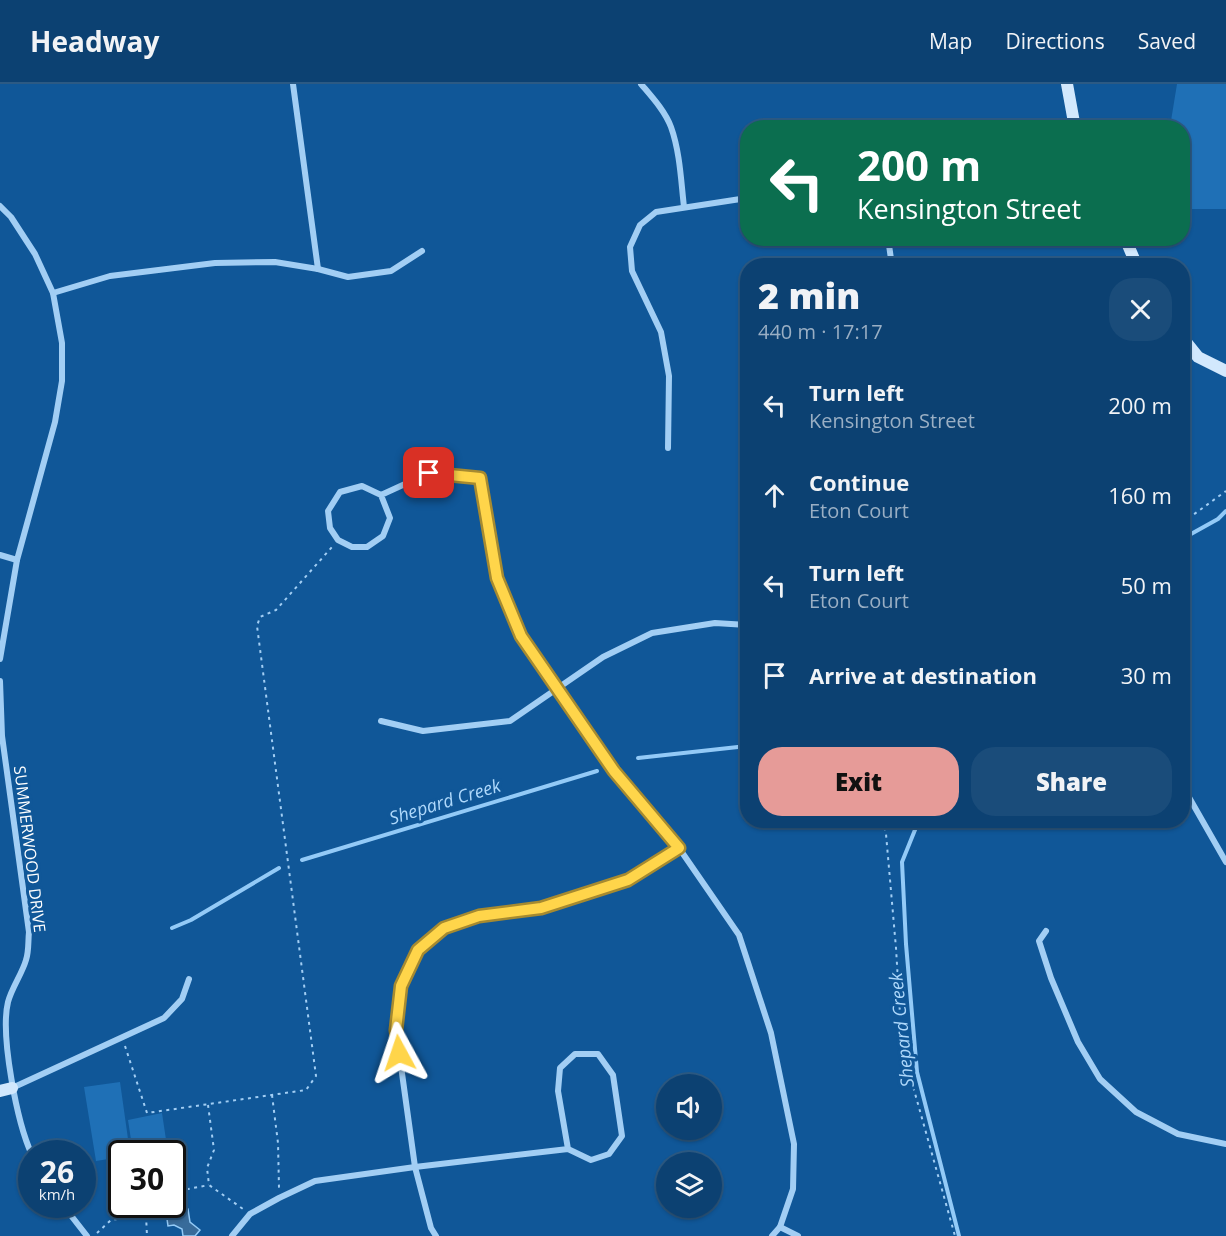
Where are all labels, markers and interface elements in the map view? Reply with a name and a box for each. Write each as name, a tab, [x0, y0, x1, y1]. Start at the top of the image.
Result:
text: Headway	[30, 22, 159, 60]
text: Map	[929, 27, 972, 55]
text: Directions	[1005, 27, 1105, 55]
text: Saved	[1138, 27, 1196, 55]
text: 200 m	[857, 136, 981, 193]
icon: left	[758, 144, 836, 222]
text: Kensington Street	[857, 190, 1081, 227]
text: 2 min	[758, 271, 860, 320]
button: close	[1109, 278, 1172, 341]
text: 440 m · 17:17	[758, 318, 883, 345]
text: Turn left	[809, 377, 904, 407]
icon: left	[758, 389, 791, 422]
text: 200 m	[1108, 390, 1172, 420]
text: Kensington Street	[809, 407, 975, 434]
pin	[403, 447, 454, 498]
icon: arrive	[412, 456, 445, 489]
text: Continue	[809, 467, 909, 497]
icon: ahead	[758, 479, 791, 512]
text: 160 m	[1108, 480, 1172, 510]
text: Eton Court	[809, 497, 909, 524]
text: Turn left	[809, 557, 904, 587]
icon: left	[758, 569, 791, 602]
text: 50 m	[1121, 570, 1172, 600]
text: Eton Court	[809, 587, 909, 614]
icon: arrive	[758, 659, 791, 692]
text: Arrive at destination	[809, 660, 1037, 690]
text: 30 m	[1121, 660, 1172, 690]
button: Exit	[758, 747, 959, 816]
button: Share	[971, 747, 1172, 816]
street label: SUMMERWOOD DRIVE	[9, 764, 51, 934]
water label: Shepard Creek	[386, 772, 505, 829]
water label: Shepard Creek	[883, 970, 919, 1089]
position arrow	[367, 1021, 431, 1085]
map controls	[656, 1074, 722, 1218]
button: sound	[656, 1074, 722, 1140]
speed limit sign: 30	[108, 1140, 186, 1218]
text: 26	[40, 1151, 74, 1192]
button: layers	[656, 1152, 722, 1218]
text: km/h	[39, 1184, 75, 1204]

